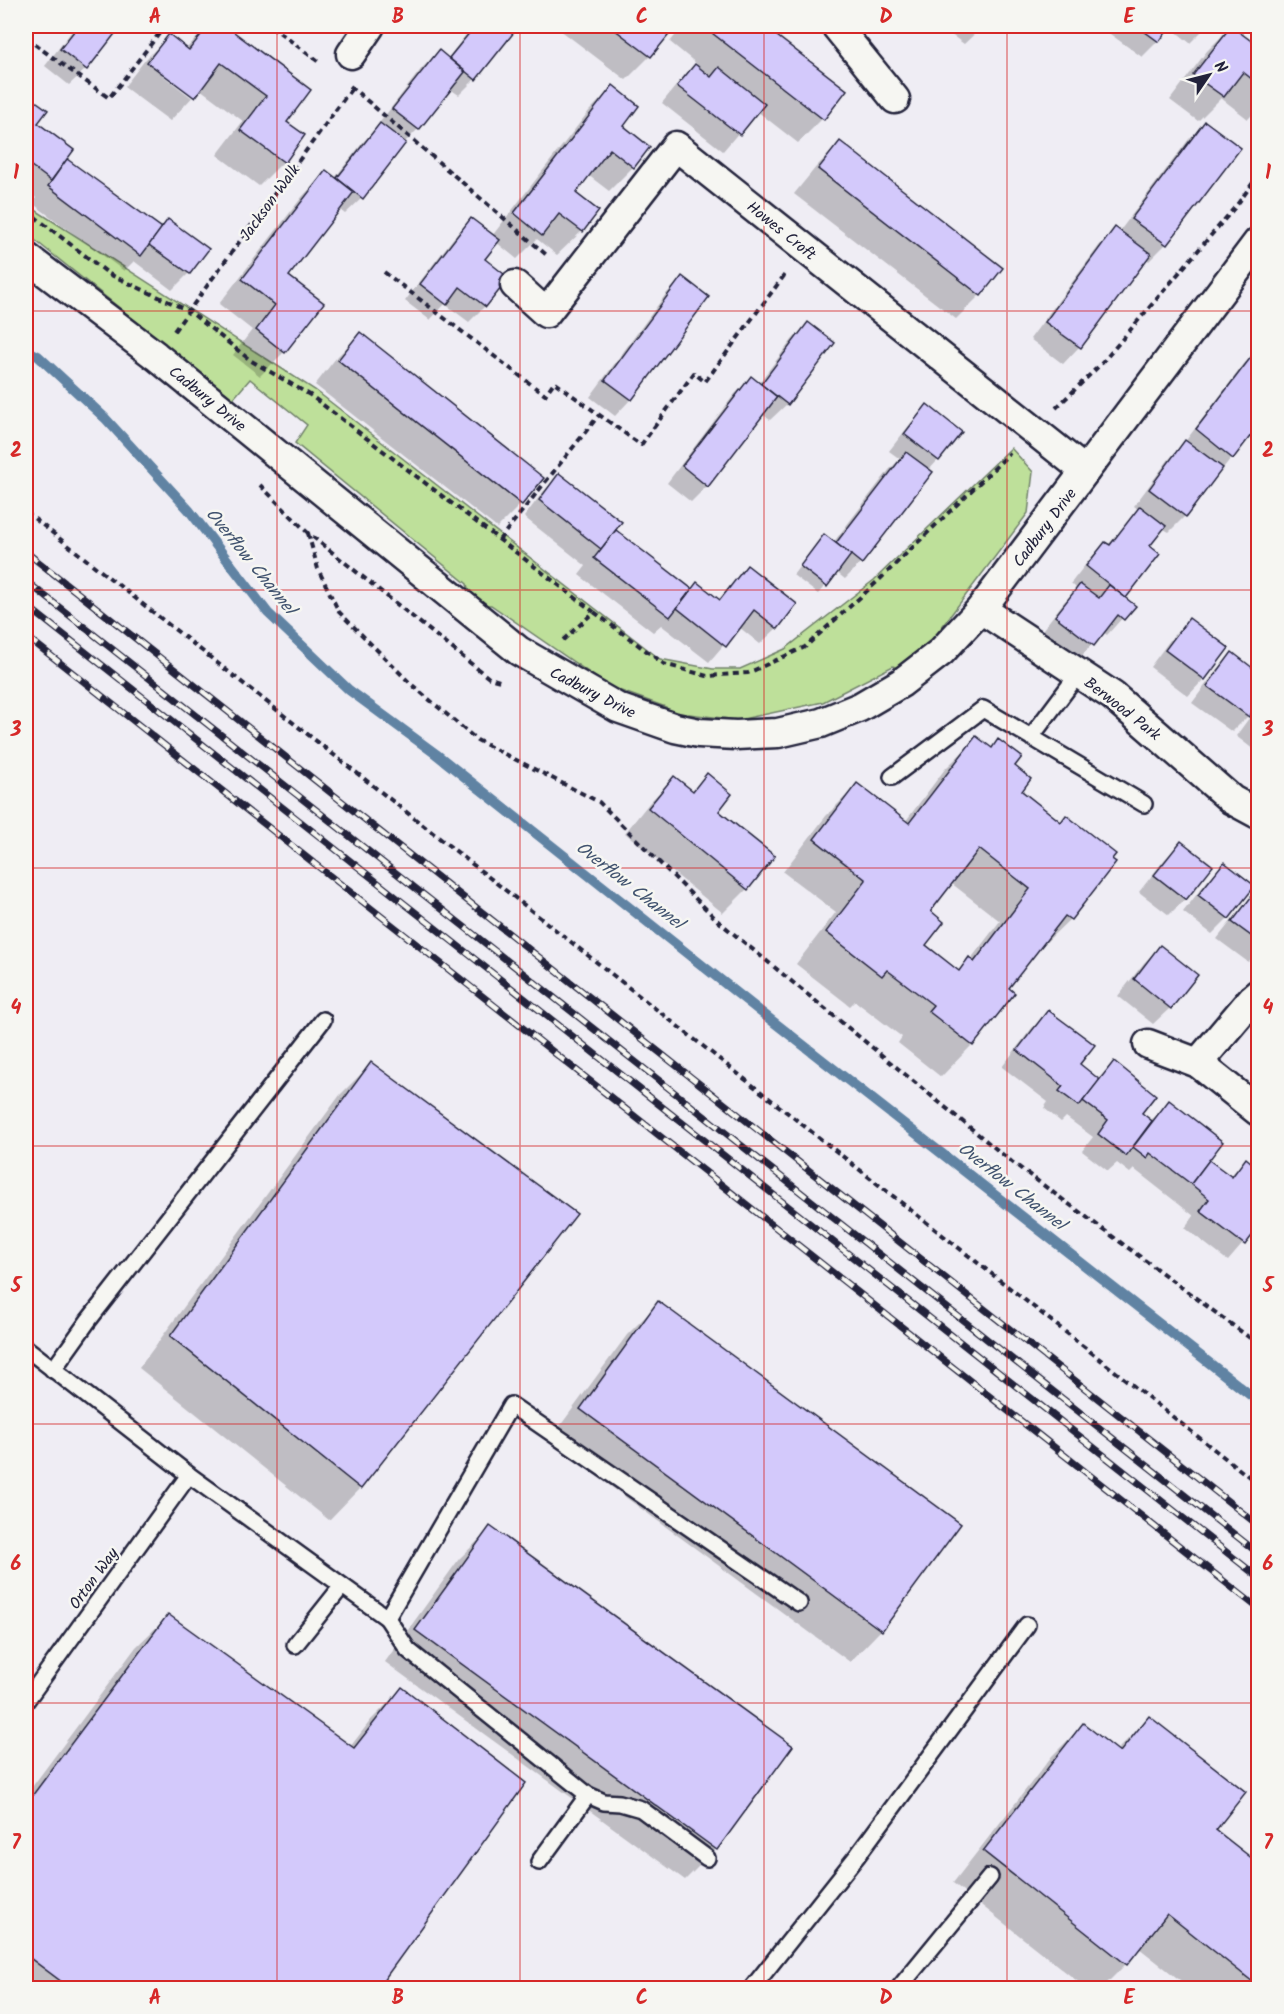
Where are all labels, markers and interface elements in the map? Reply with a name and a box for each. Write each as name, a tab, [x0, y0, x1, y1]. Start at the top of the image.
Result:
text: A	[149, 2, 161, 34]
text: B	[392, 2, 404, 34]
text: C	[636, 2, 648, 34]
text: D	[879, 2, 893, 34]
text: E	[1123, 2, 1135, 34]
north arrow	[1179, 45, 1239, 105]
text: N	[1207, 56, 1233, 79]
text: 1	[13, 158, 19, 190]
text: 1	[1265, 158, 1271, 190]
street label: Jackson Walk	[234, 159, 307, 247]
street label: Howes Croft	[741, 195, 822, 268]
street label: Cadbury Drive	[163, 360, 251, 438]
text: 2	[10, 436, 22, 468]
text: 2	[1262, 436, 1274, 468]
street label: Cadbury Drive	[1007, 483, 1083, 573]
water label: Overflow Channel	[197, 502, 304, 625]
street label: Cadbury Drive	[545, 661, 640, 726]
street label: Berwood Park	[1078, 671, 1166, 747]
text: 3	[10, 715, 22, 747]
text: 3	[1262, 715, 1274, 747]
water label: Overflow Channel	[569, 835, 692, 940]
text: 4	[11, 993, 22, 1025]
text: 4	[1263, 993, 1274, 1025]
water label: Overflow Channel	[951, 1136, 1074, 1241]
text: 5	[10, 1271, 23, 1303]
text: 5	[1262, 1271, 1275, 1303]
street label: Orton Way	[63, 1542, 125, 1615]
text: 6	[11, 1549, 22, 1581]
text: 6	[1263, 1549, 1274, 1581]
text: 7	[11, 1828, 21, 1860]
text: 7	[1263, 1828, 1273, 1860]
text: A	[149, 1983, 161, 2014]
text: B	[392, 1983, 404, 2014]
text: C	[636, 1983, 648, 2014]
text: D	[879, 1983, 893, 2014]
text: E	[1123, 1983, 1135, 2014]

